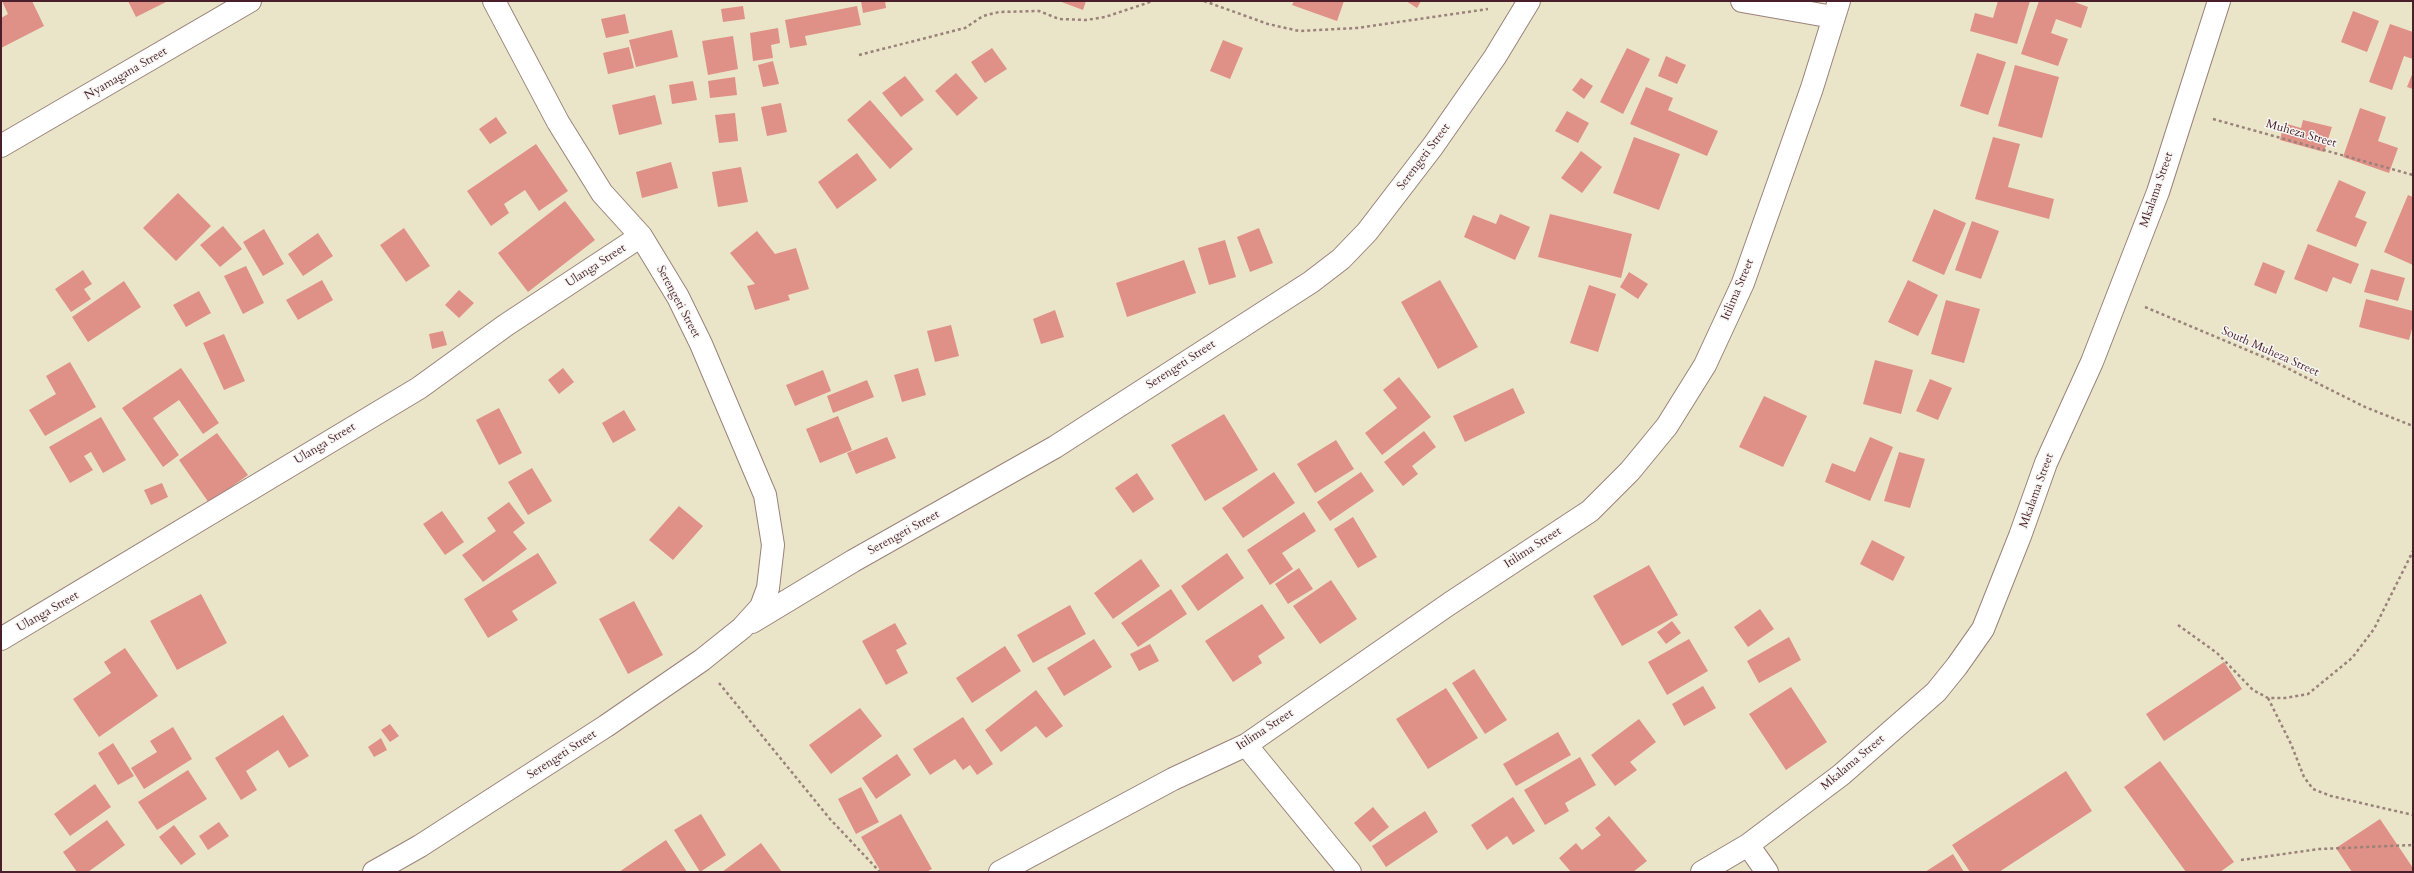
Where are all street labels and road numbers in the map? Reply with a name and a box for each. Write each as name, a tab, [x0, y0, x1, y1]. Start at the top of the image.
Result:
street label: Nyamagana Street	[82, 44, 170, 104]
street label: Muheza Street	[2264, 117, 2338, 151]
street label: Serengeti Street	[1394, 121, 1454, 193]
street label: Mkalama Street	[2137, 151, 2177, 229]
street label: Ulanga Street	[563, 241, 629, 291]
street label: Itilima Street	[1719, 257, 1757, 323]
street label: Serengeti Street	[653, 264, 703, 340]
street label: South Muheza Street	[2219, 324, 2321, 380]
street label: Serengeti Street	[1144, 337, 1218, 393]
street label: Ulanga Street	[292, 420, 358, 468]
street label: Mkalama Street	[2017, 452, 2057, 530]
street label: Serengeti Street	[866, 507, 942, 559]
street label: Itilima Street	[1502, 524, 1564, 572]
street label: Ulanga Street	[15, 589, 81, 635]
street label: Itilima Street	[1234, 706, 1296, 754]
street label: Serengeti Street	[525, 727, 599, 783]
street label: Mkalama Street	[1818, 732, 1888, 794]

